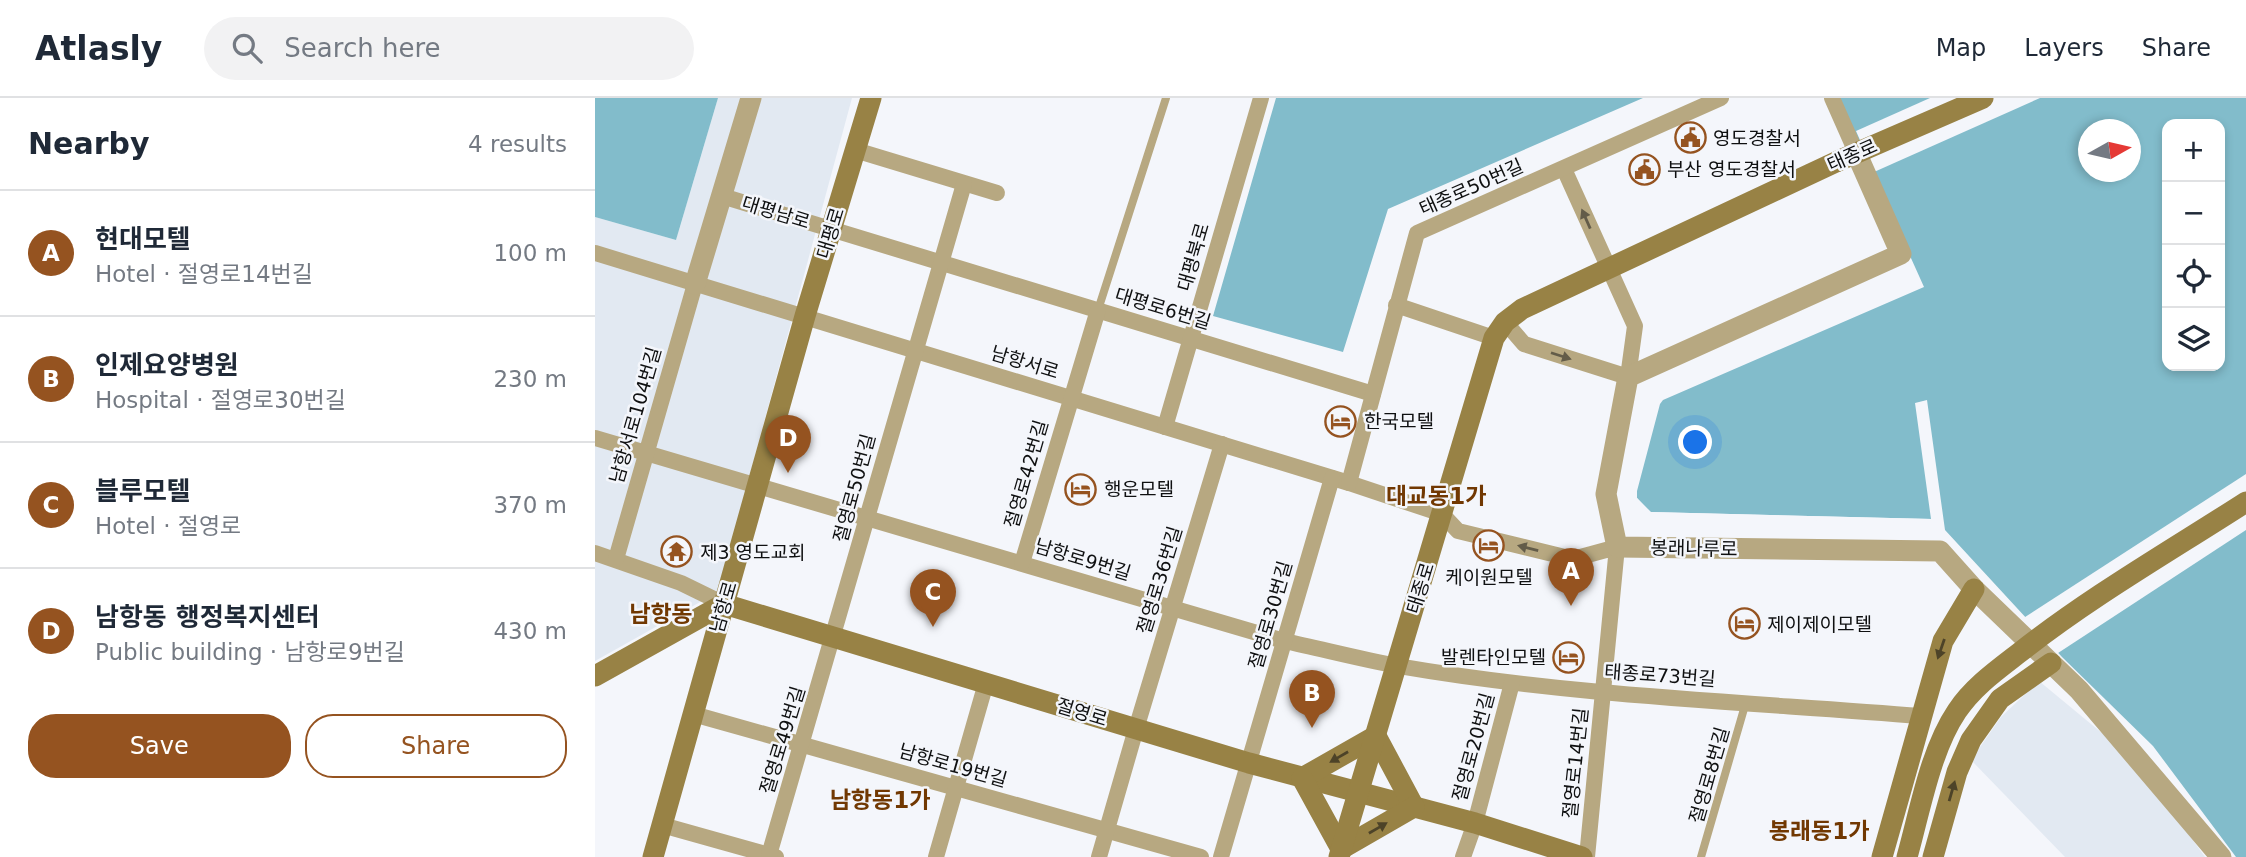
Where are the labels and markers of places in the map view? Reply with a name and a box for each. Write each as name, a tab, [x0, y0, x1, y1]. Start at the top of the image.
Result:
public building icon: 영도경찰서	[1673, 121, 1707, 155]
place label: 영도경찰서	[1713, 127, 1800, 149]
public building icon: 부산 영도경찰서	[1627, 152, 1661, 186]
place label: 부산 영도경찰서	[1667, 158, 1795, 180]
hotel icon: 한국모텔	[1324, 404, 1358, 438]
place label: 한국모텔	[1364, 410, 1434, 432]
pin: D	[765, 415, 811, 473]
hotel icon: 행운모텔	[1064, 472, 1098, 506]
place label: 행운모텔	[1104, 478, 1174, 500]
hotel icon: 케이원모텔	[1472, 529, 1506, 563]
temple icon: 제3 영도교회	[660, 535, 694, 569]
place label: 제3 영도교회	[700, 541, 806, 563]
pin: A	[1548, 548, 1594, 606]
place label: 케이원모텔	[1445, 566, 1533, 588]
pin: C	[910, 569, 956, 627]
hotel icon: 제이제이모텔	[1727, 607, 1761, 641]
place label: 제이제이모텔	[1767, 613, 1872, 635]
hotel icon: 발렌타인모텔	[1552, 640, 1586, 674]
place label: 발렌타인모텔	[1441, 646, 1546, 668]
pin: B	[1289, 670, 1335, 728]

